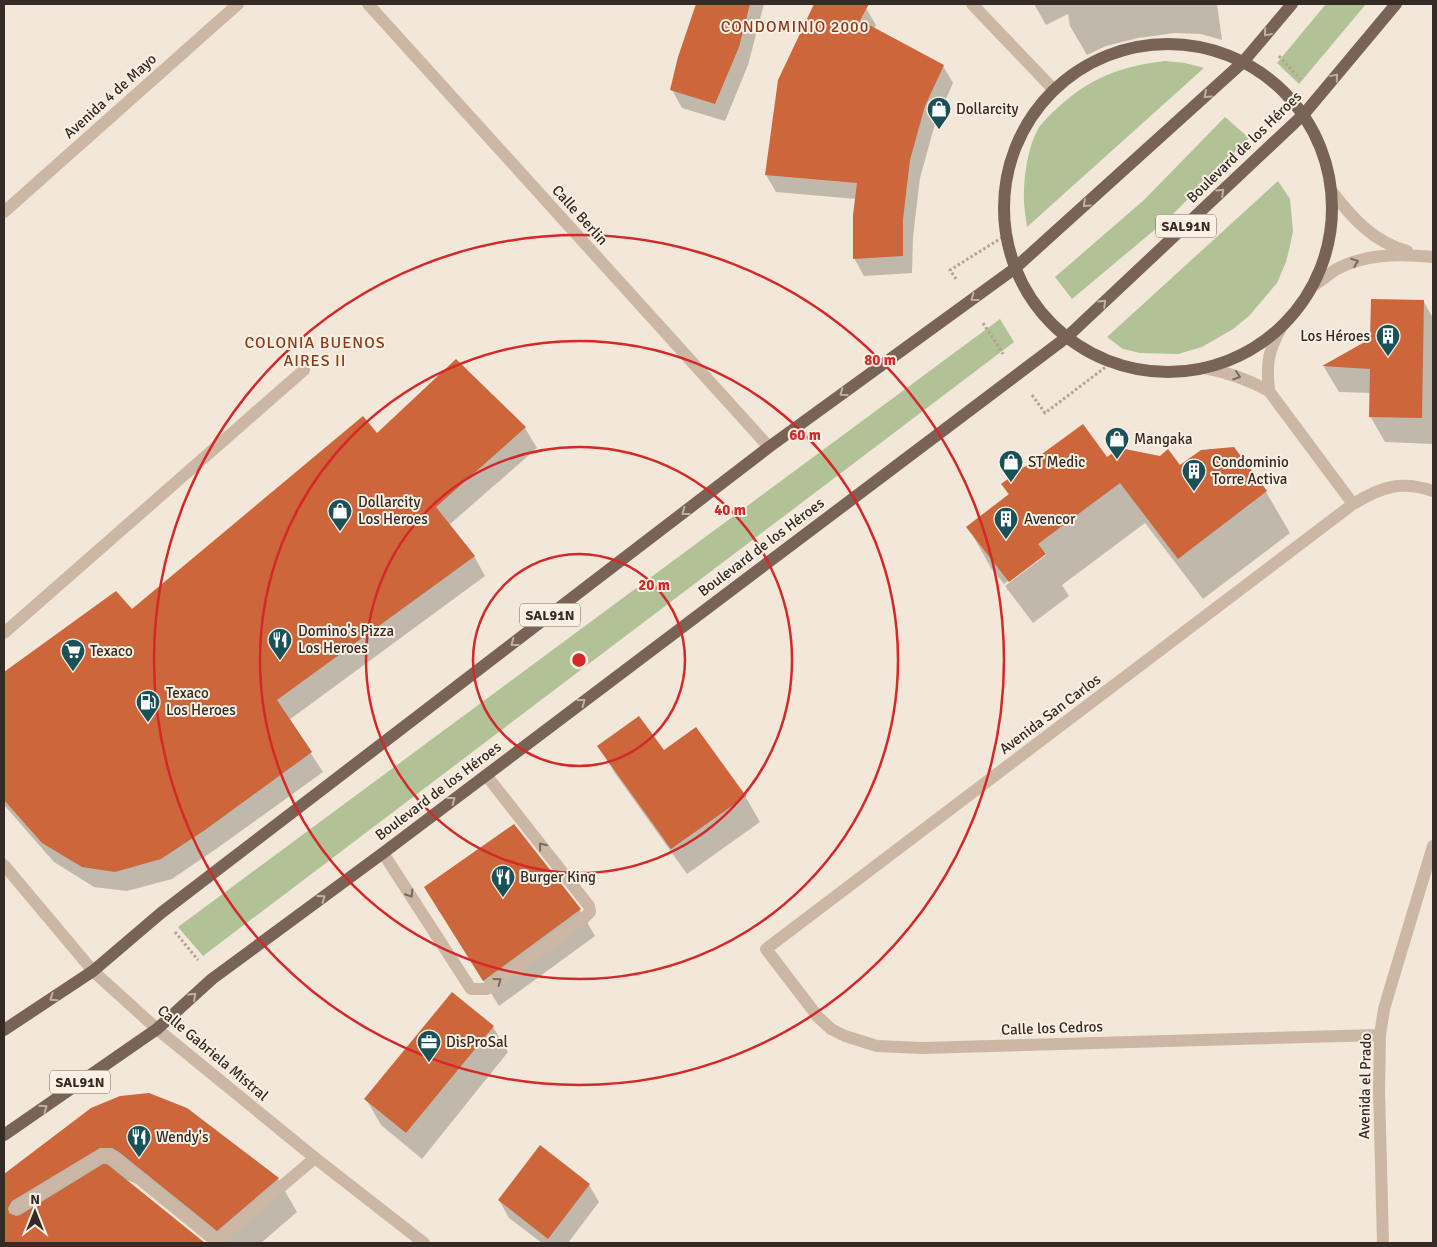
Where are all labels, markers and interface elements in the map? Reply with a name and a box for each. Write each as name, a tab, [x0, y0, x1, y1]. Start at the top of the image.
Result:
district label: CONDOMINIO 2000	[721, 17, 869, 37]
one-way arrow	[1265, 27, 1273, 36]
street label: Avenida 4 de Mayo	[60, 50, 160, 142]
one-way arrow	[1330, 73, 1339, 82]
street label: Boulevard de los Héroes	[1183, 87, 1306, 207]
one-way arrow	[1204, 89, 1213, 98]
shop icon: Dollarcity	[926, 96, 952, 130]
place label: Dollarcity	[956, 100, 1019, 118]
street label: Calle Berlin	[548, 181, 612, 249]
one-way arrow	[1216, 189, 1225, 198]
one-way arrow	[1083, 198, 1092, 207]
road number: SAL91N	[1156, 215, 1216, 238]
one-way arrow	[1351, 258, 1359, 268]
one-way arrow	[971, 292, 980, 300]
one-way arrow	[1097, 300, 1106, 309]
building icon: Los Héroes	[1375, 323, 1401, 357]
place label: Los Héroes	[1300, 327, 1370, 345]
district label: COLONIA BUENOS AIRES II	[244, 333, 386, 371]
text: 80 m	[864, 351, 896, 369]
one-way arrow	[1233, 370, 1241, 380]
one-way arrow	[839, 387, 849, 396]
text: 60 m	[789, 426, 821, 444]
shop icon: Mangaka	[1104, 426, 1130, 460]
place label: Mangaka	[1134, 430, 1193, 448]
shop icon: ST Medic	[998, 449, 1024, 483]
place label: ST Medic	[1028, 453, 1085, 471]
place label: Condominio Torre Activa	[1212, 453, 1289, 488]
building icon: Condominio Torre Activa	[1181, 458, 1207, 492]
place label: Dollarcity Los Heroes	[358, 493, 428, 528]
street label: Boulevard de los Héroes	[694, 493, 828, 600]
shop icon: Dollarcity Los Heroes	[327, 498, 353, 532]
text: 40 m	[714, 501, 746, 519]
one-way arrow	[682, 506, 691, 514]
building icon: Avencor	[993, 506, 1019, 540]
place label: Avencor	[1024, 510, 1076, 528]
text: 20 m	[638, 576, 670, 594]
road number: SAL91N	[520, 604, 580, 626]
place label: Domino's Pizza Los Heroes	[298, 622, 394, 657]
restaurant icon: Domino's Pizza Los Heroes	[267, 627, 293, 661]
one-way arrow	[511, 637, 520, 645]
supermarket icon: Texaco	[60, 638, 86, 672]
place label: Texaco	[90, 642, 133, 660]
centre of rings	[570, 651, 588, 669]
street label: Avenida San Carlos	[996, 670, 1105, 758]
place label: Texaco Los Heroes	[166, 684, 236, 719]
fuel station icon: Texaco Los Heroes	[135, 689, 161, 723]
one-way arrow	[576, 700, 585, 708]
street label: Boulevard de los Héroes	[371, 737, 505, 844]
one-way arrow	[446, 798, 455, 806]
one-way arrow	[539, 843, 547, 852]
restaurant icon: Burger King	[490, 864, 516, 898]
place label: Burger King	[520, 868, 596, 886]
one-way arrow	[403, 888, 413, 897]
one-way arrow	[316, 895, 326, 904]
one-way arrow	[492, 978, 502, 987]
one-way arrow	[49, 992, 58, 1001]
one-way arrow	[187, 993, 196, 1002]
street label: Calle Gabriela Mistral	[154, 1001, 272, 1105]
street label: Calle los Cedros	[1001, 1017, 1104, 1039]
office icon: DisProSal	[416, 1029, 442, 1063]
street label: Avenida el Prado	[1355, 1032, 1375, 1139]
place label: DisProSal	[446, 1033, 508, 1051]
road number: SAL91N	[50, 1070, 110, 1094]
one-way arrow	[38, 1105, 48, 1114]
restaurant icon: Wendy's	[126, 1124, 152, 1158]
place label: Wendy's	[156, 1128, 209, 1146]
north arrow	[10, 1187, 60, 1237]
text: N	[30, 1191, 40, 1208]

